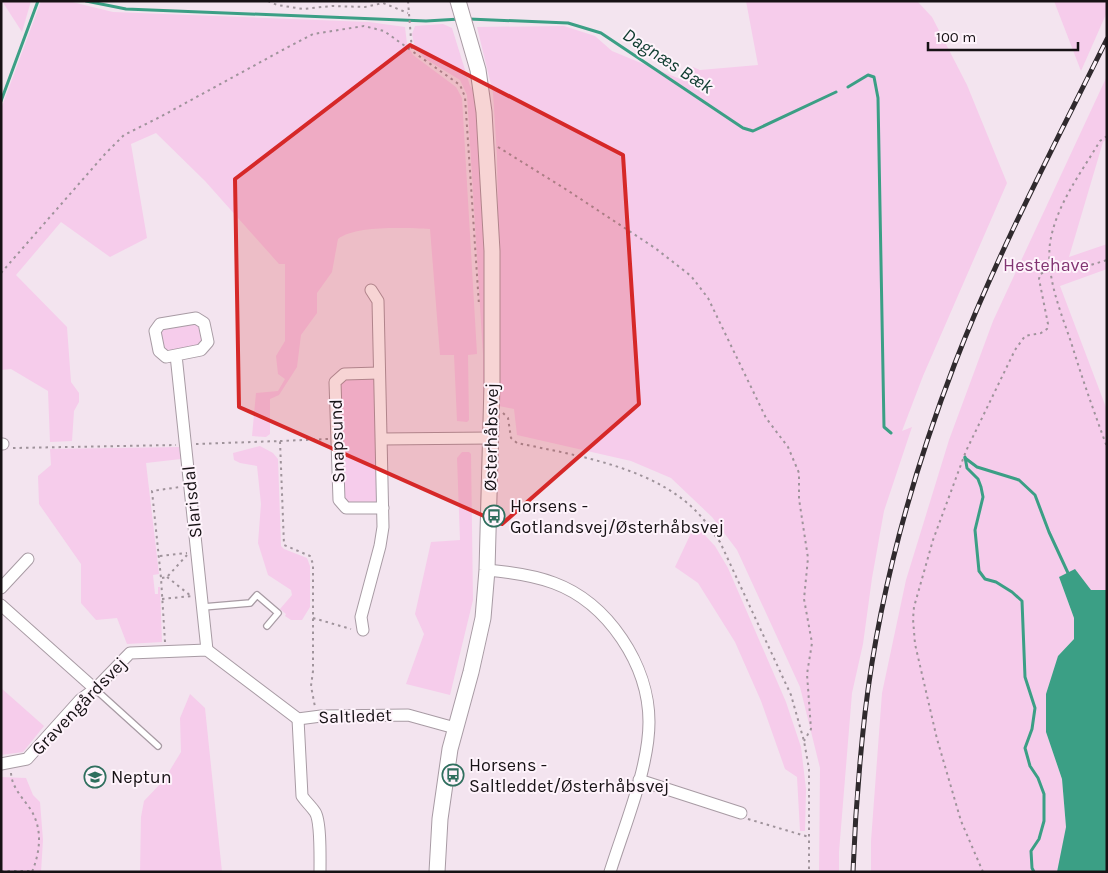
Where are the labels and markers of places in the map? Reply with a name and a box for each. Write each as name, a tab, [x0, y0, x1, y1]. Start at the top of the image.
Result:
place label: Horsens - Gotlandsvej/Østerhåbsvej	[510, 495, 724, 538]
bus stop icon: Horsens - Gotlandsvej/Østerhåbsvej	[482, 504, 506, 528]
place label: Horsens - Saltleddet/Østerhåbsvej	[469, 754, 669, 797]
bus stop icon: Horsens - Saltleddet/Østerhåbsvej	[441, 763, 465, 787]
school or university icon: Neptun	[83, 765, 107, 789]
place label: Neptun	[111, 766, 172, 788]

